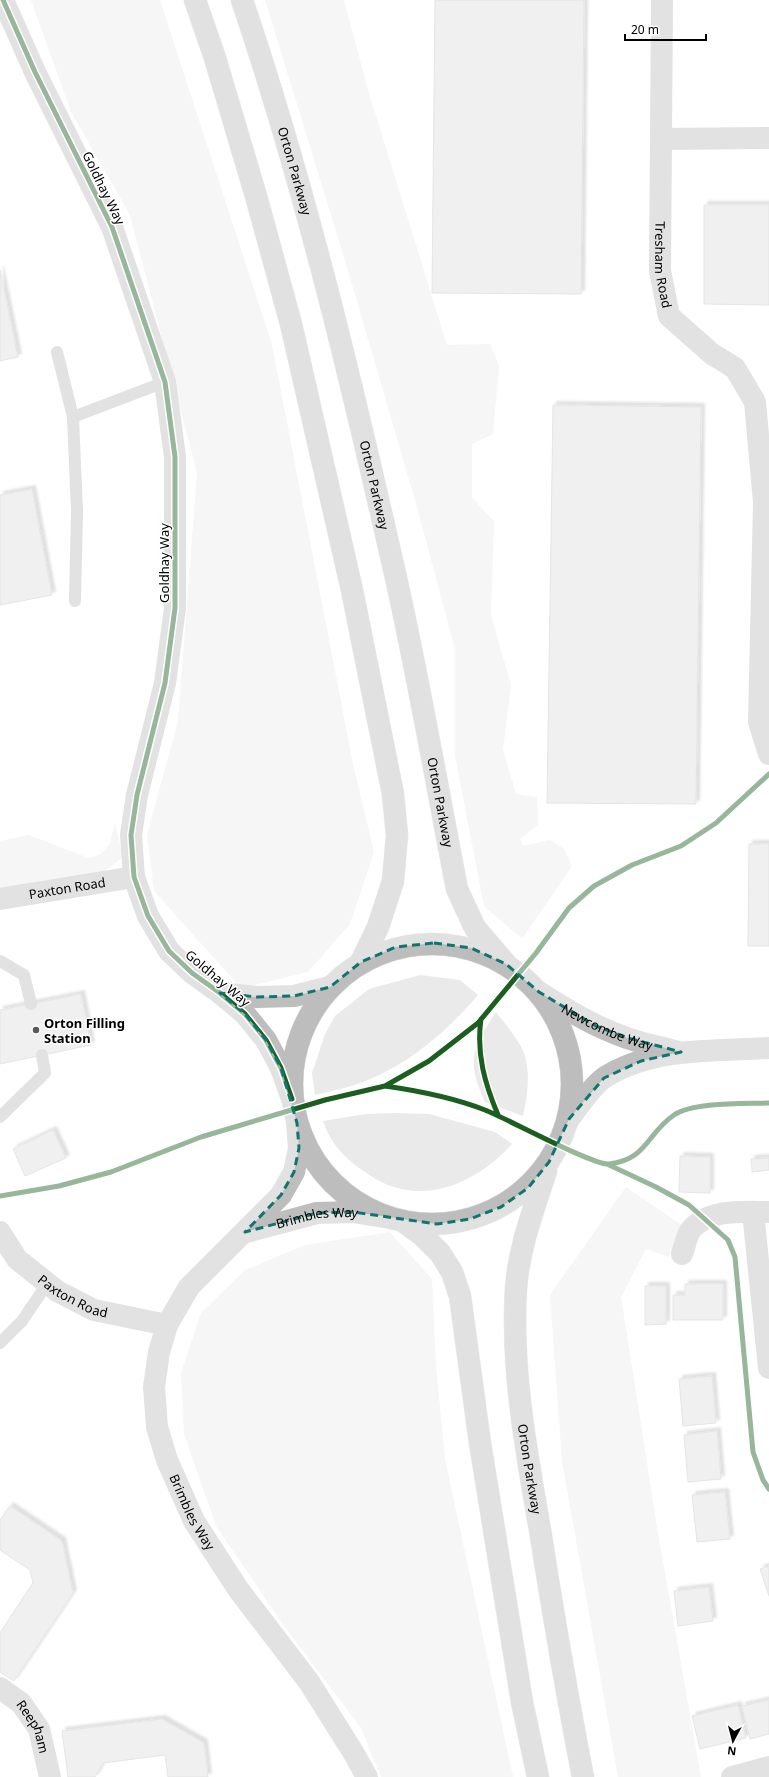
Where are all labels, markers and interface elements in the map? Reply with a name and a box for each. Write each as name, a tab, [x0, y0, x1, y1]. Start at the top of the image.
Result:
scale bar	[625, 16, 706, 42]
text: 20 m	[631, 21, 659, 38]
street label: Orton Parkway	[274, 125, 316, 218]
street label: Goldhay Way	[78, 148, 130, 228]
street label: Tresham Road	[651, 221, 676, 310]
street label: Orton Parkway	[356, 439, 394, 532]
street label: Goldhay Way	[155, 523, 173, 603]
street label: Orton Parkway	[423, 756, 458, 849]
street label: Paxton Road	[27, 873, 107, 903]
street label: Goldhay Way	[182, 945, 255, 1011]
street label: Newcombe Way	[558, 999, 655, 1054]
place label: Orton Filling Station	[44, 1014, 125, 1047]
marker: Orton Filling Station	[31, 1025, 41, 1035]
street label: Brimbles Way	[274, 1203, 360, 1233]
street label: Paxton Road	[34, 1270, 109, 1322]
street label: Orton Parkway	[514, 1423, 546, 1516]
street label: Brimbles Way	[165, 1471, 220, 1554]
street label: Reepham	[12, 1696, 53, 1755]
north arrow	[713, 1721, 753, 1761]
text: N	[726, 1743, 737, 1759]

